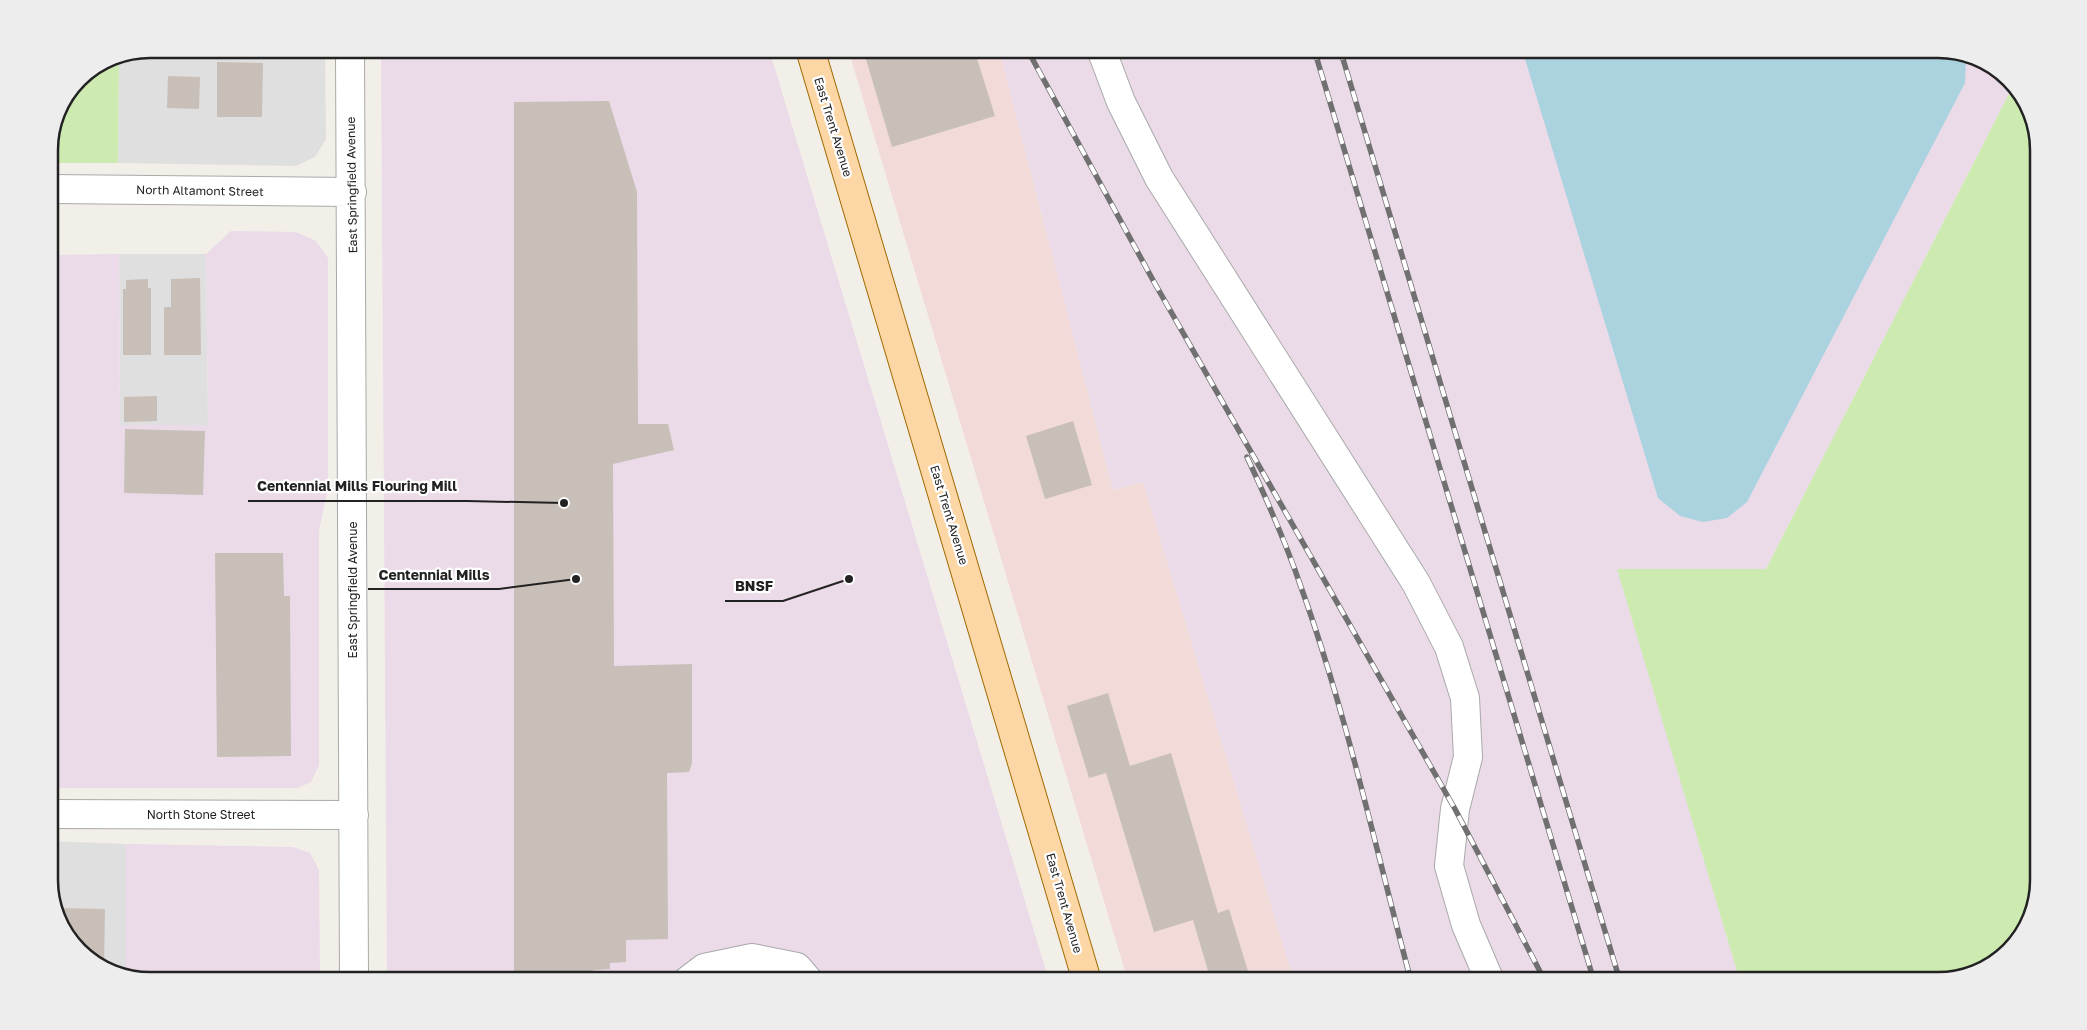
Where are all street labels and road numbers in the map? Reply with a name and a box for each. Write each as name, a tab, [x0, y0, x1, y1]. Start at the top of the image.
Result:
street label: East Trent Avenue	[811, 75, 856, 179]
street label: East Springfield Avenue	[343, 116, 360, 254]
street label: North Altamont Street	[136, 182, 264, 199]
street label: East Trent Avenue	[927, 463, 972, 567]
street label: East Springfield Avenue	[345, 522, 360, 658]
street label: North Stone Street	[147, 807, 256, 822]
street label: East Trent Avenue	[1043, 851, 1086, 955]

